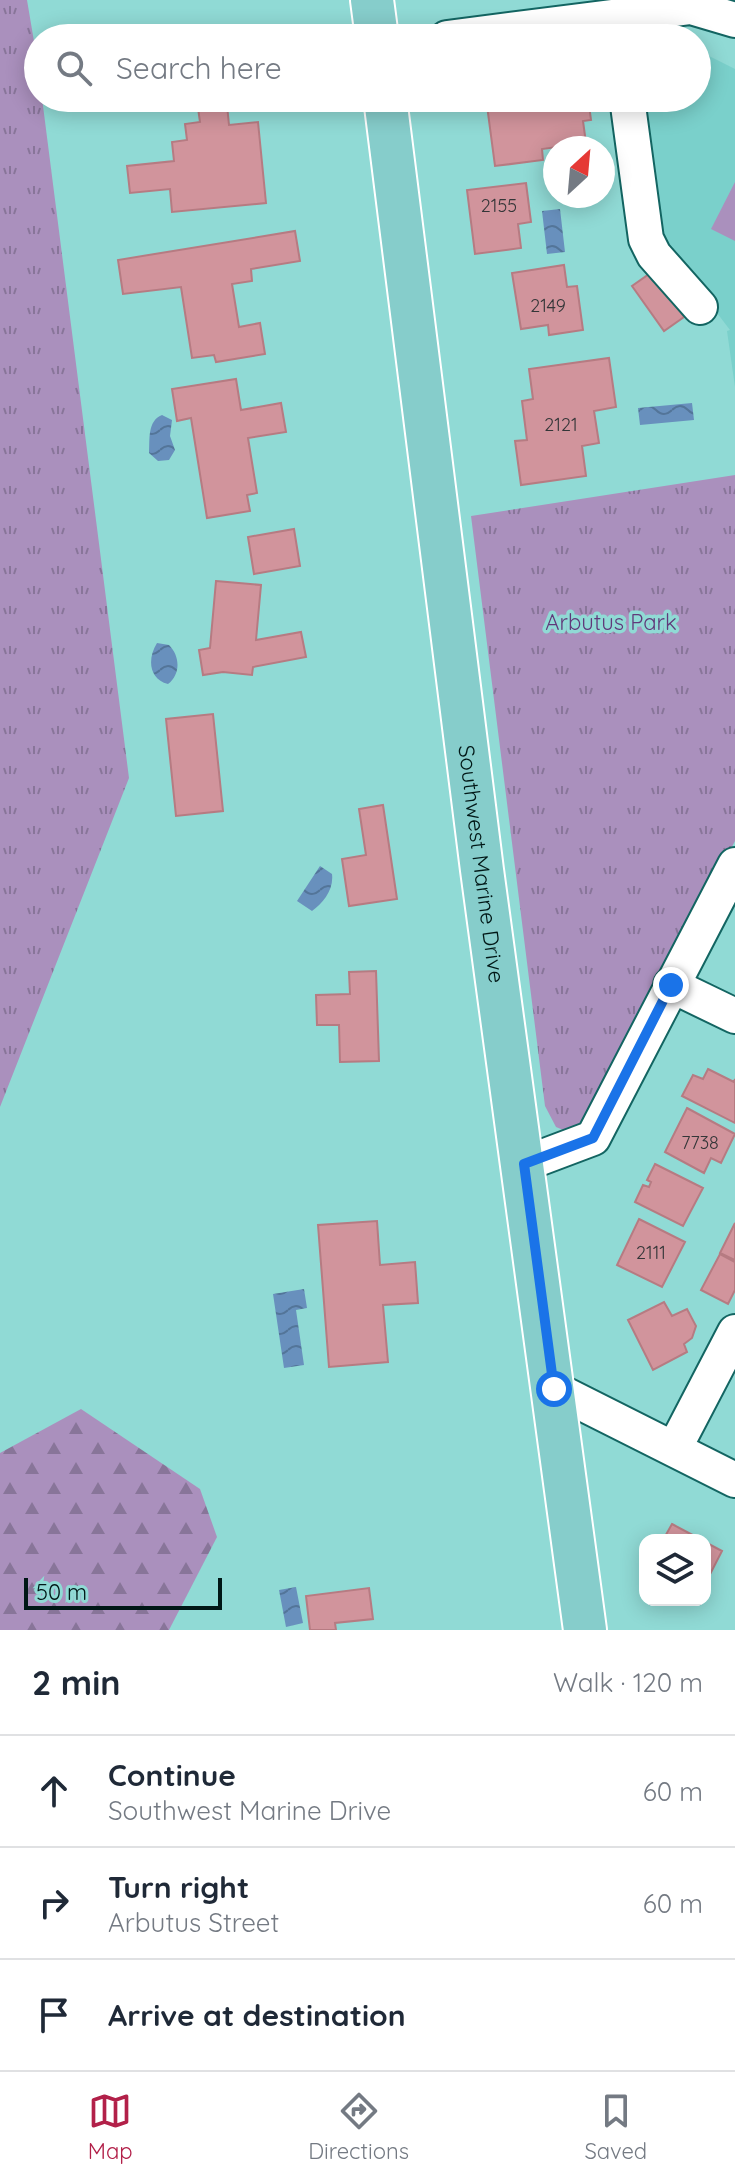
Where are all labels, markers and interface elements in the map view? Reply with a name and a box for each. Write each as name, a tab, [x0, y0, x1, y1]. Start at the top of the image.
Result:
search box	[24, 24, 711, 112]
icon: search	[52, 46, 96, 90]
text: Search here	[116, 49, 282, 87]
north arrow	[543, 136, 615, 208]
house number: 2155	[481, 194, 517, 217]
house number: 2149	[530, 294, 566, 317]
house number: 2121	[544, 413, 578, 436]
park label: Arbutus Park	[545, 608, 677, 636]
street label: Southwest Marine Drive	[452, 743, 511, 985]
route end	[653, 967, 689, 1003]
house number: 7738	[681, 1131, 719, 1154]
house number: 2111	[636, 1241, 666, 1264]
route start	[536, 1371, 572, 1407]
map controls	[639, 1534, 711, 1606]
button: layers	[639, 1534, 711, 1606]
scale bar	[24, 1574, 222, 1610]
text: 50 m	[36, 1578, 87, 1606]
text: 2 min	[32, 1661, 121, 1704]
text: Walk · 120 m	[553, 1666, 703, 1699]
text: Continue	[108, 1756, 236, 1794]
icon: ahead	[32, 1769, 76, 1813]
text: 60 m	[643, 1775, 703, 1808]
text: Southwest Marine Drive	[108, 1794, 391, 1827]
text: Turn right	[108, 1868, 249, 1906]
icon: right	[32, 1881, 76, 1925]
text: 60 m	[643, 1887, 703, 1920]
text: Arbutus Street	[108, 1906, 279, 1939]
icon: arrive	[32, 1993, 76, 2037]
text: Arrive at destination	[108, 1996, 406, 2034]
tab: Map	[88, 2089, 133, 2165]
tab: Directions	[308, 2089, 409, 2165]
tab: Saved	[584, 2089, 647, 2165]

